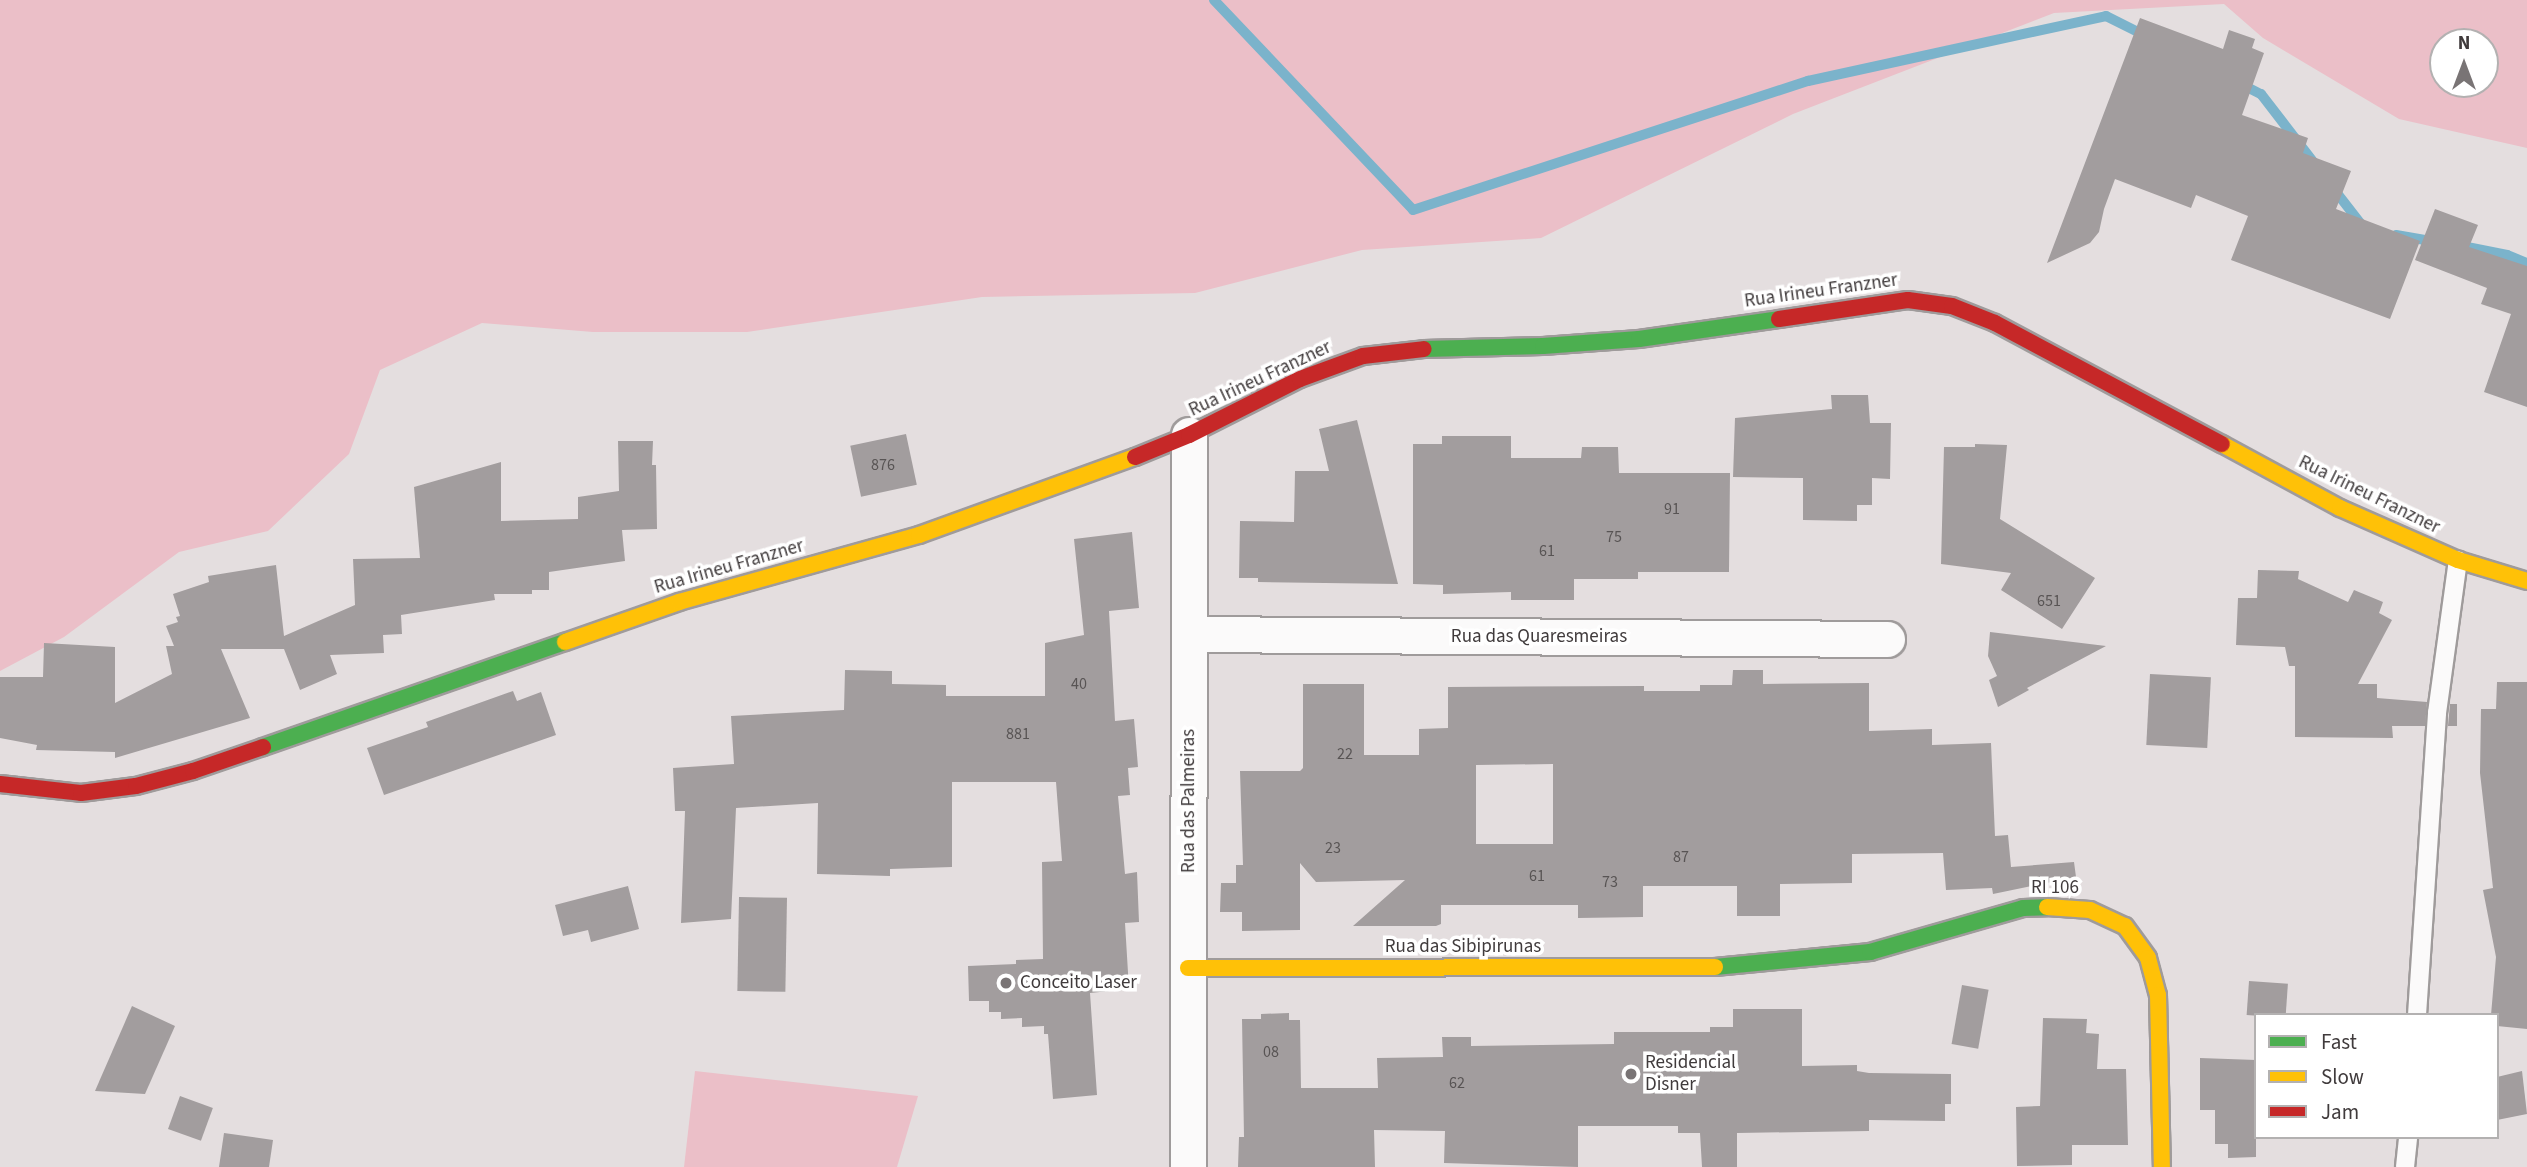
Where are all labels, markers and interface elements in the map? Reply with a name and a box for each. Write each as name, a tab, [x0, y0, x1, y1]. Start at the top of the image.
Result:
north arrow	[2429, 28, 2499, 98]
text: N	[2458, 30, 2470, 57]
street label: Rua Irineu Franzner	[1743, 269, 1899, 313]
street label: Rua Irineu Franzner	[1185, 336, 1335, 422]
street label: Rua Irineu Franzner	[2295, 451, 2443, 539]
house number: 876	[871, 455, 895, 475]
house number: 91	[1664, 499, 1680, 519]
house number: 75	[1606, 527, 1622, 547]
street label: Rua Irineu Franzner	[652, 535, 806, 599]
house number: 61	[1539, 541, 1555, 561]
house number: 651	[2037, 591, 2061, 611]
street label: Rua das Quaresmeiras	[1451, 626, 1627, 648]
house number: 40	[1071, 674, 1087, 694]
house number: 881	[1006, 724, 1030, 744]
street label: Rua das Palmeiras	[1178, 729, 1200, 873]
house number: 22	[1337, 744, 1353, 764]
house number: 23	[1325, 838, 1341, 858]
house number: 87	[1673, 847, 1689, 867]
house number: 61	[1529, 866, 1545, 886]
house number: 73	[1602, 872, 1618, 892]
street label: RI 106	[2031, 877, 2079, 899]
street label: Rua das Sibipirunas	[1385, 936, 1541, 958]
place label: Conceito Laser	[1020, 972, 1137, 994]
marker: Conceito Laser	[998, 975, 1014, 991]
legend	[2254, 1013, 2499, 1139]
text: Fast	[2321, 1027, 2357, 1057]
house number: 08	[1263, 1042, 1279, 1062]
place label: Residencial Disner	[1645, 1052, 1736, 1096]
text: Slow	[2321, 1062, 2364, 1092]
marker: Residencial Disner	[1623, 1066, 1639, 1082]
house number: 62	[1449, 1073, 1465, 1093]
text: Jam	[2321, 1097, 2359, 1127]

